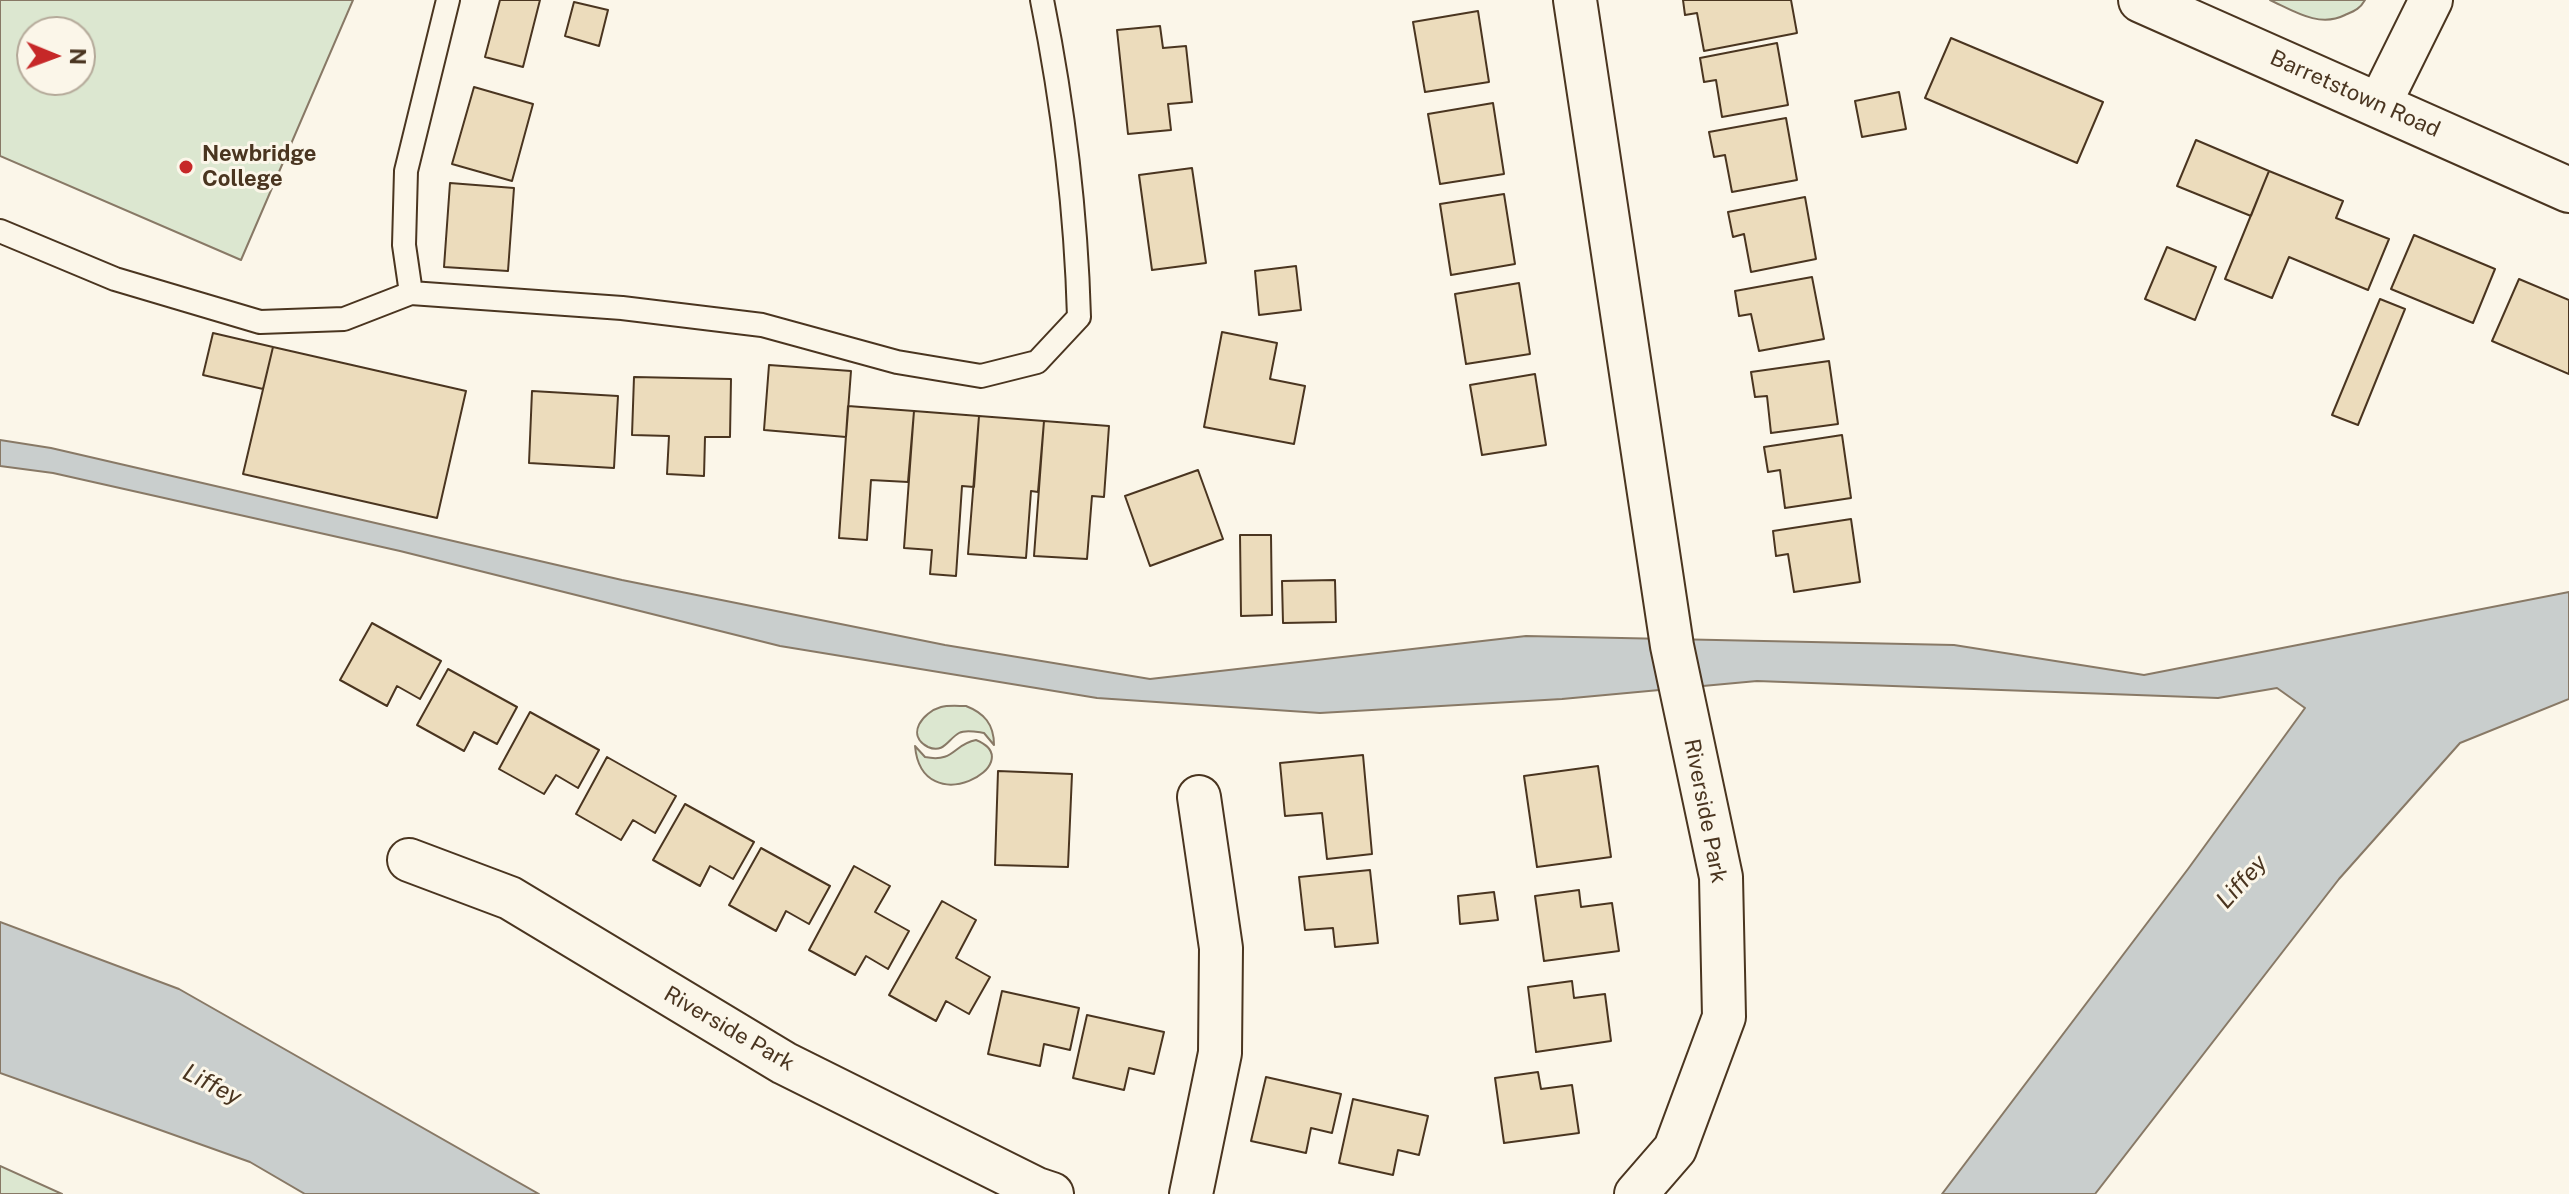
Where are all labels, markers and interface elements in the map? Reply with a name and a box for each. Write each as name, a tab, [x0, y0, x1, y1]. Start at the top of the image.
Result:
north arrow	[16, 16, 96, 96]
street label: Barretstown Road	[2266, 45, 2444, 143]
text: N	[65, 48, 91, 65]
place label: Newbridge College	[202, 141, 316, 192]
marker: Newbridge College	[177, 158, 195, 176]
street label: Riverside Park	[1678, 737, 1732, 885]
water label: Liffey	[2211, 849, 2273, 915]
street label: Riverside Park	[659, 981, 799, 1077]
water label: Liffey	[178, 1058, 246, 1112]

